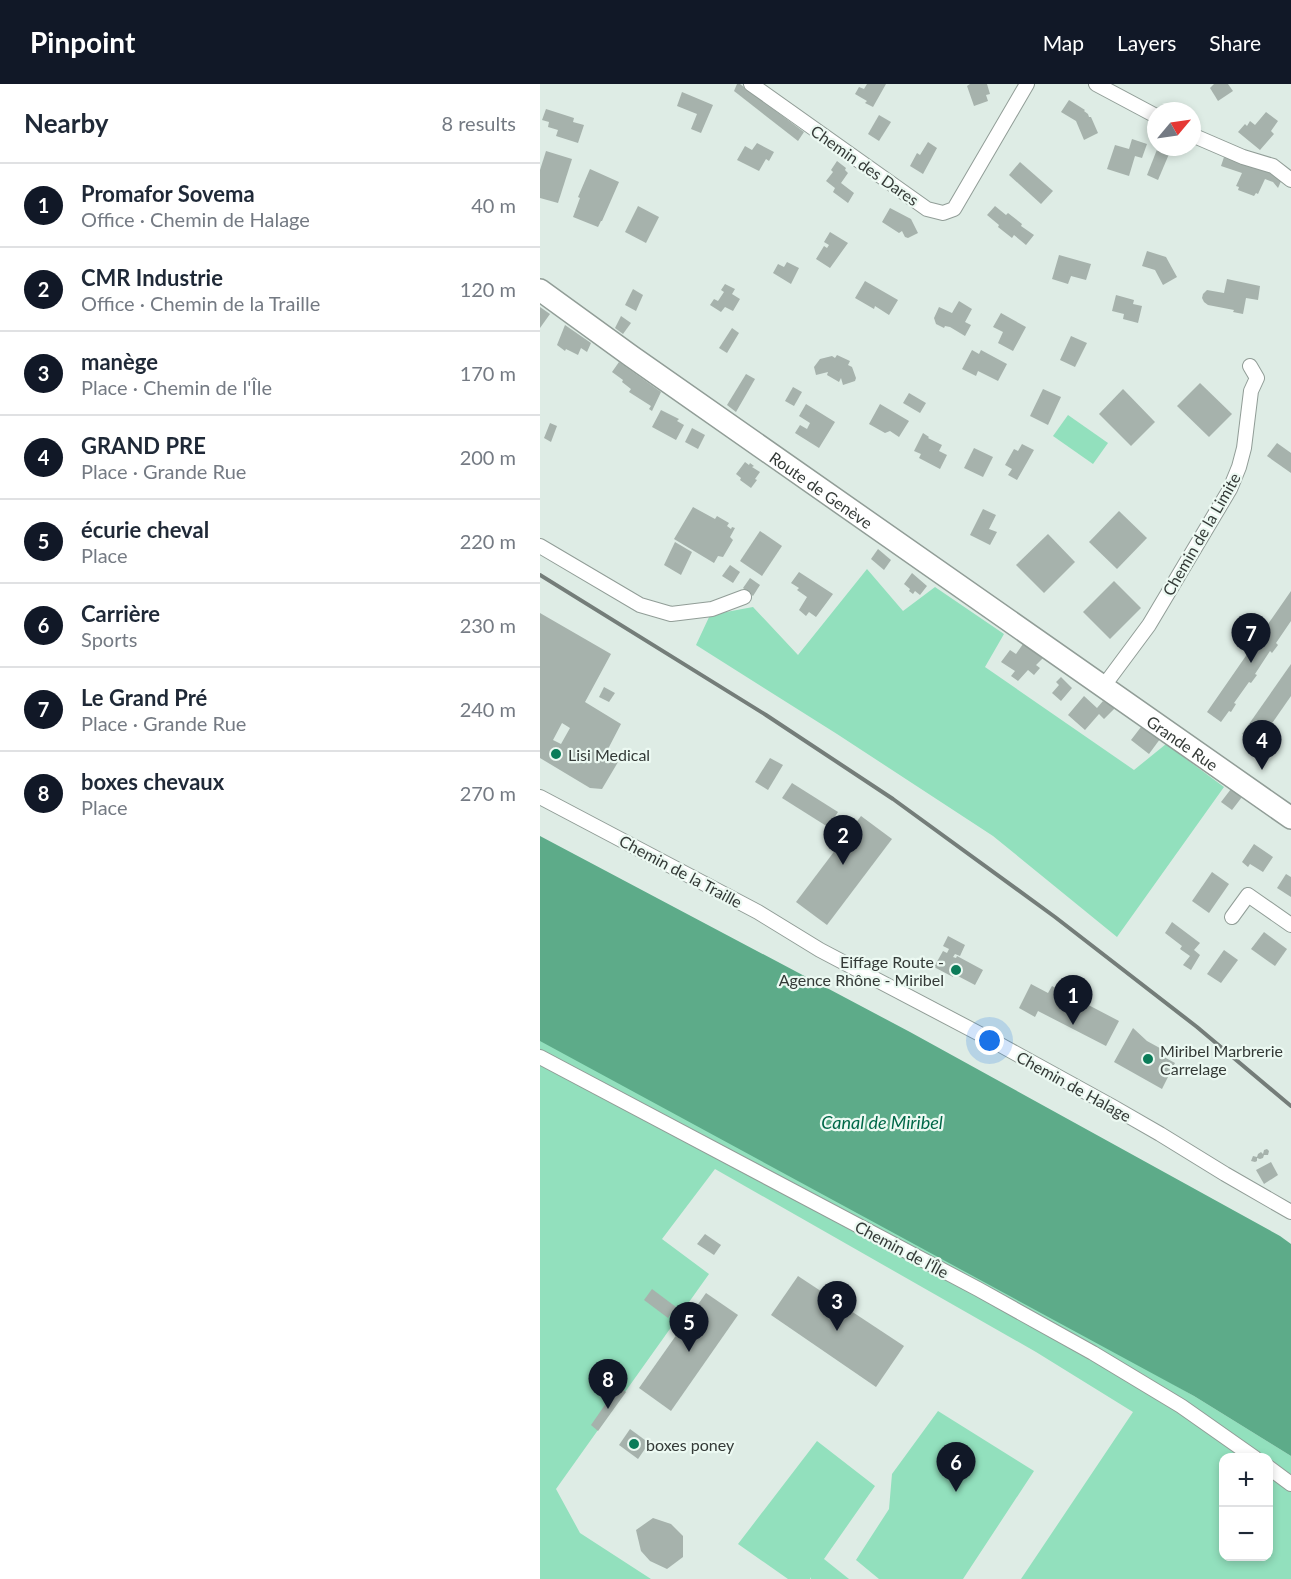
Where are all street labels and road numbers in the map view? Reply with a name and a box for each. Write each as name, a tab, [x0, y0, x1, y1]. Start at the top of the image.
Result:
street label: Chemin des Dares	[807, 121, 923, 209]
street label: Route de Genève	[766, 447, 877, 532]
street label: Chemin de la Limite	[1158, 469, 1244, 599]
street label: Grande Rue	[1143, 711, 1222, 774]
street label: Chemin de la Traille	[616, 831, 746, 911]
street label: Chemin de Halage	[1013, 1047, 1135, 1125]
street label: Chemin de l'Île	[852, 1216, 952, 1282]

